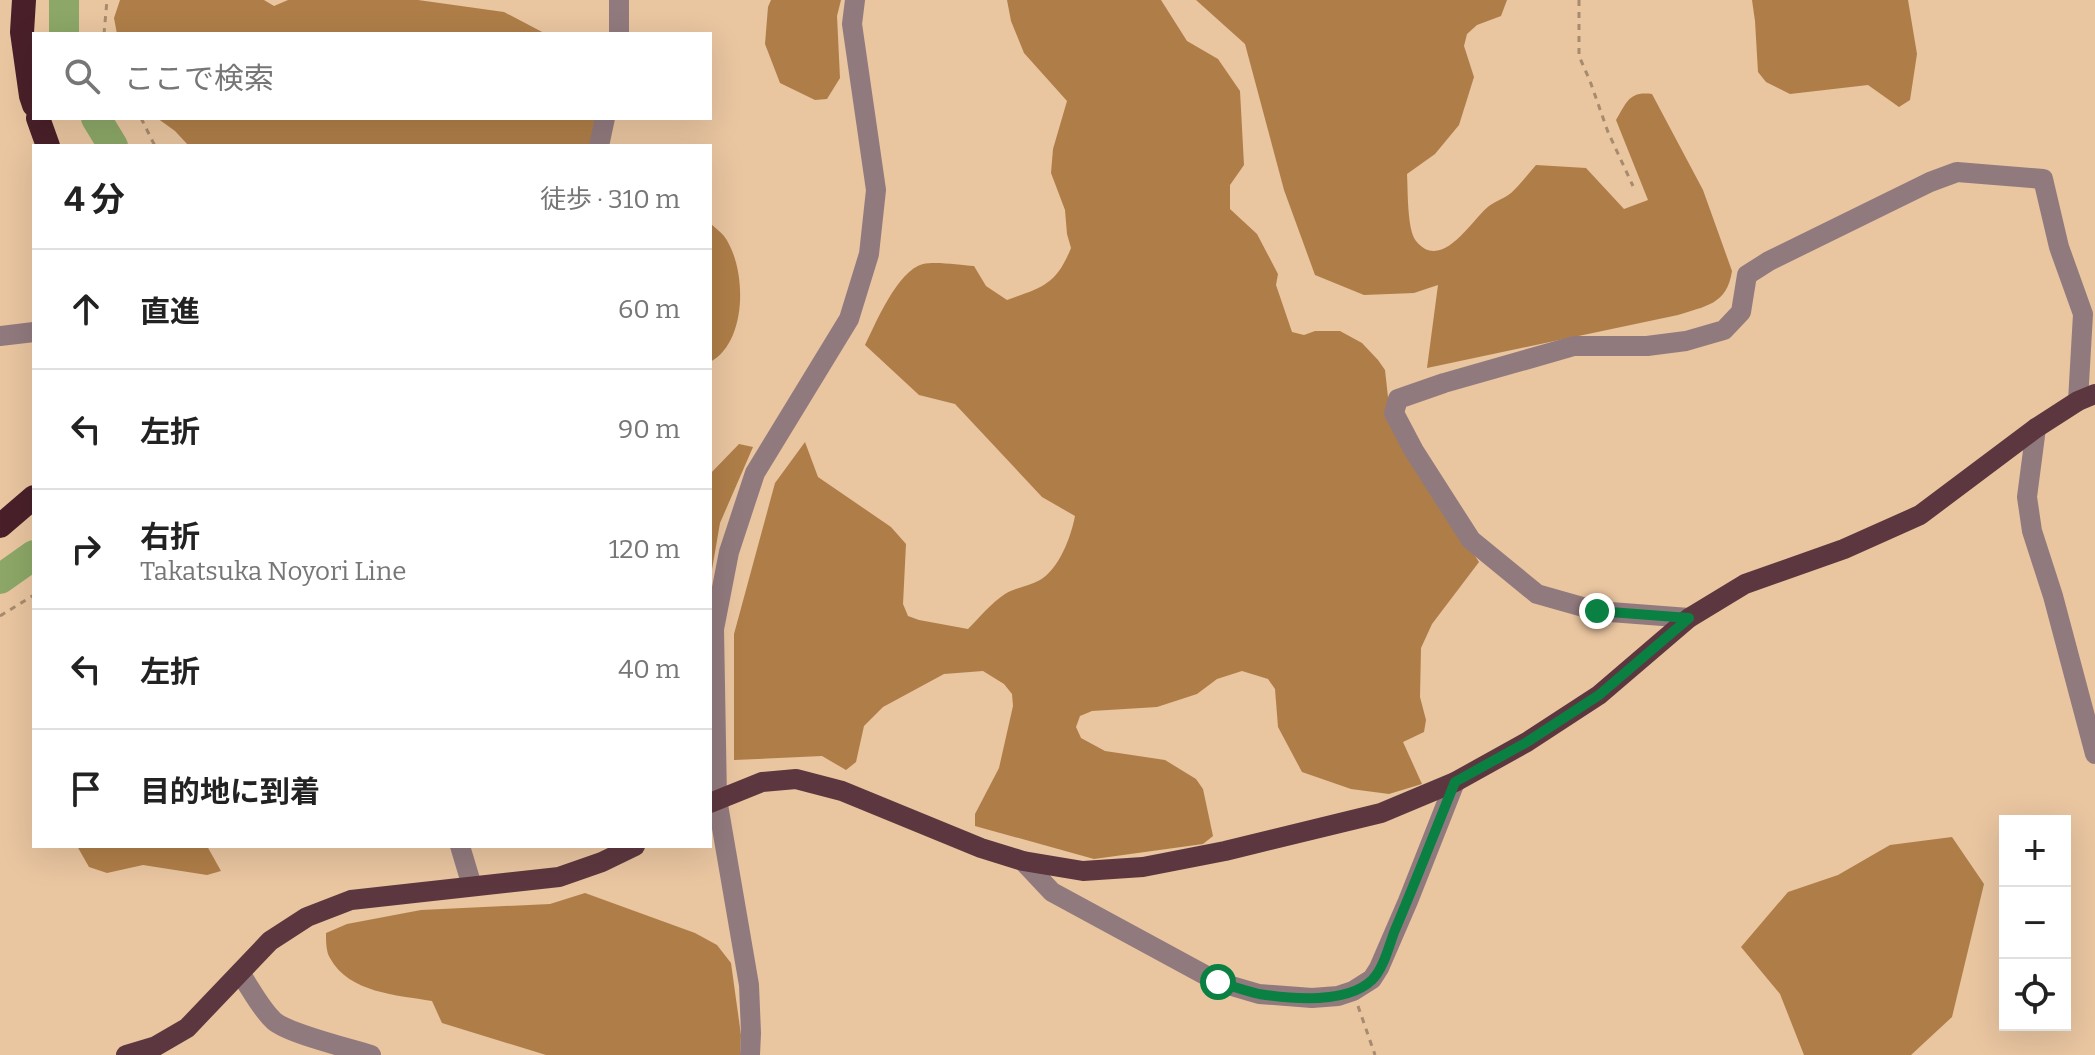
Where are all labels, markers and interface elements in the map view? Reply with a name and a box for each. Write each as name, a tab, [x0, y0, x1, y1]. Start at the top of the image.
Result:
search box	[32, 32, 712, 120]
icon: search	[60, 54, 104, 98]
text: ここで検索	[124, 61, 274, 97]
text: 4 分	[64, 179, 125, 220]
text: 徒歩 · 310 m	[540, 184, 680, 215]
icon: ahead	[64, 287, 108, 331]
text: 直進	[140, 294, 200, 330]
text: 60 m	[618, 294, 680, 325]
icon: left	[64, 407, 108, 451]
text: 左折	[140, 414, 200, 450]
text: 90 m	[618, 414, 680, 445]
text: 右折	[140, 519, 200, 555]
icon: right	[64, 527, 108, 571]
text: 120 m	[609, 534, 680, 565]
text: Takatsuka Noyori Line	[140, 556, 407, 587]
route end	[1579, 593, 1615, 629]
icon: left	[64, 647, 108, 691]
text: 左折	[140, 654, 200, 690]
text: 40 m	[618, 654, 680, 685]
icon: arrive	[64, 767, 108, 811]
text: 目的地に到着	[140, 774, 320, 810]
map controls	[1999, 815, 2071, 1031]
button: +	[1999, 815, 2071, 887]
button: −	[1999, 887, 2071, 959]
button: locate	[1999, 959, 2071, 1031]
route start	[1200, 964, 1236, 1000]

